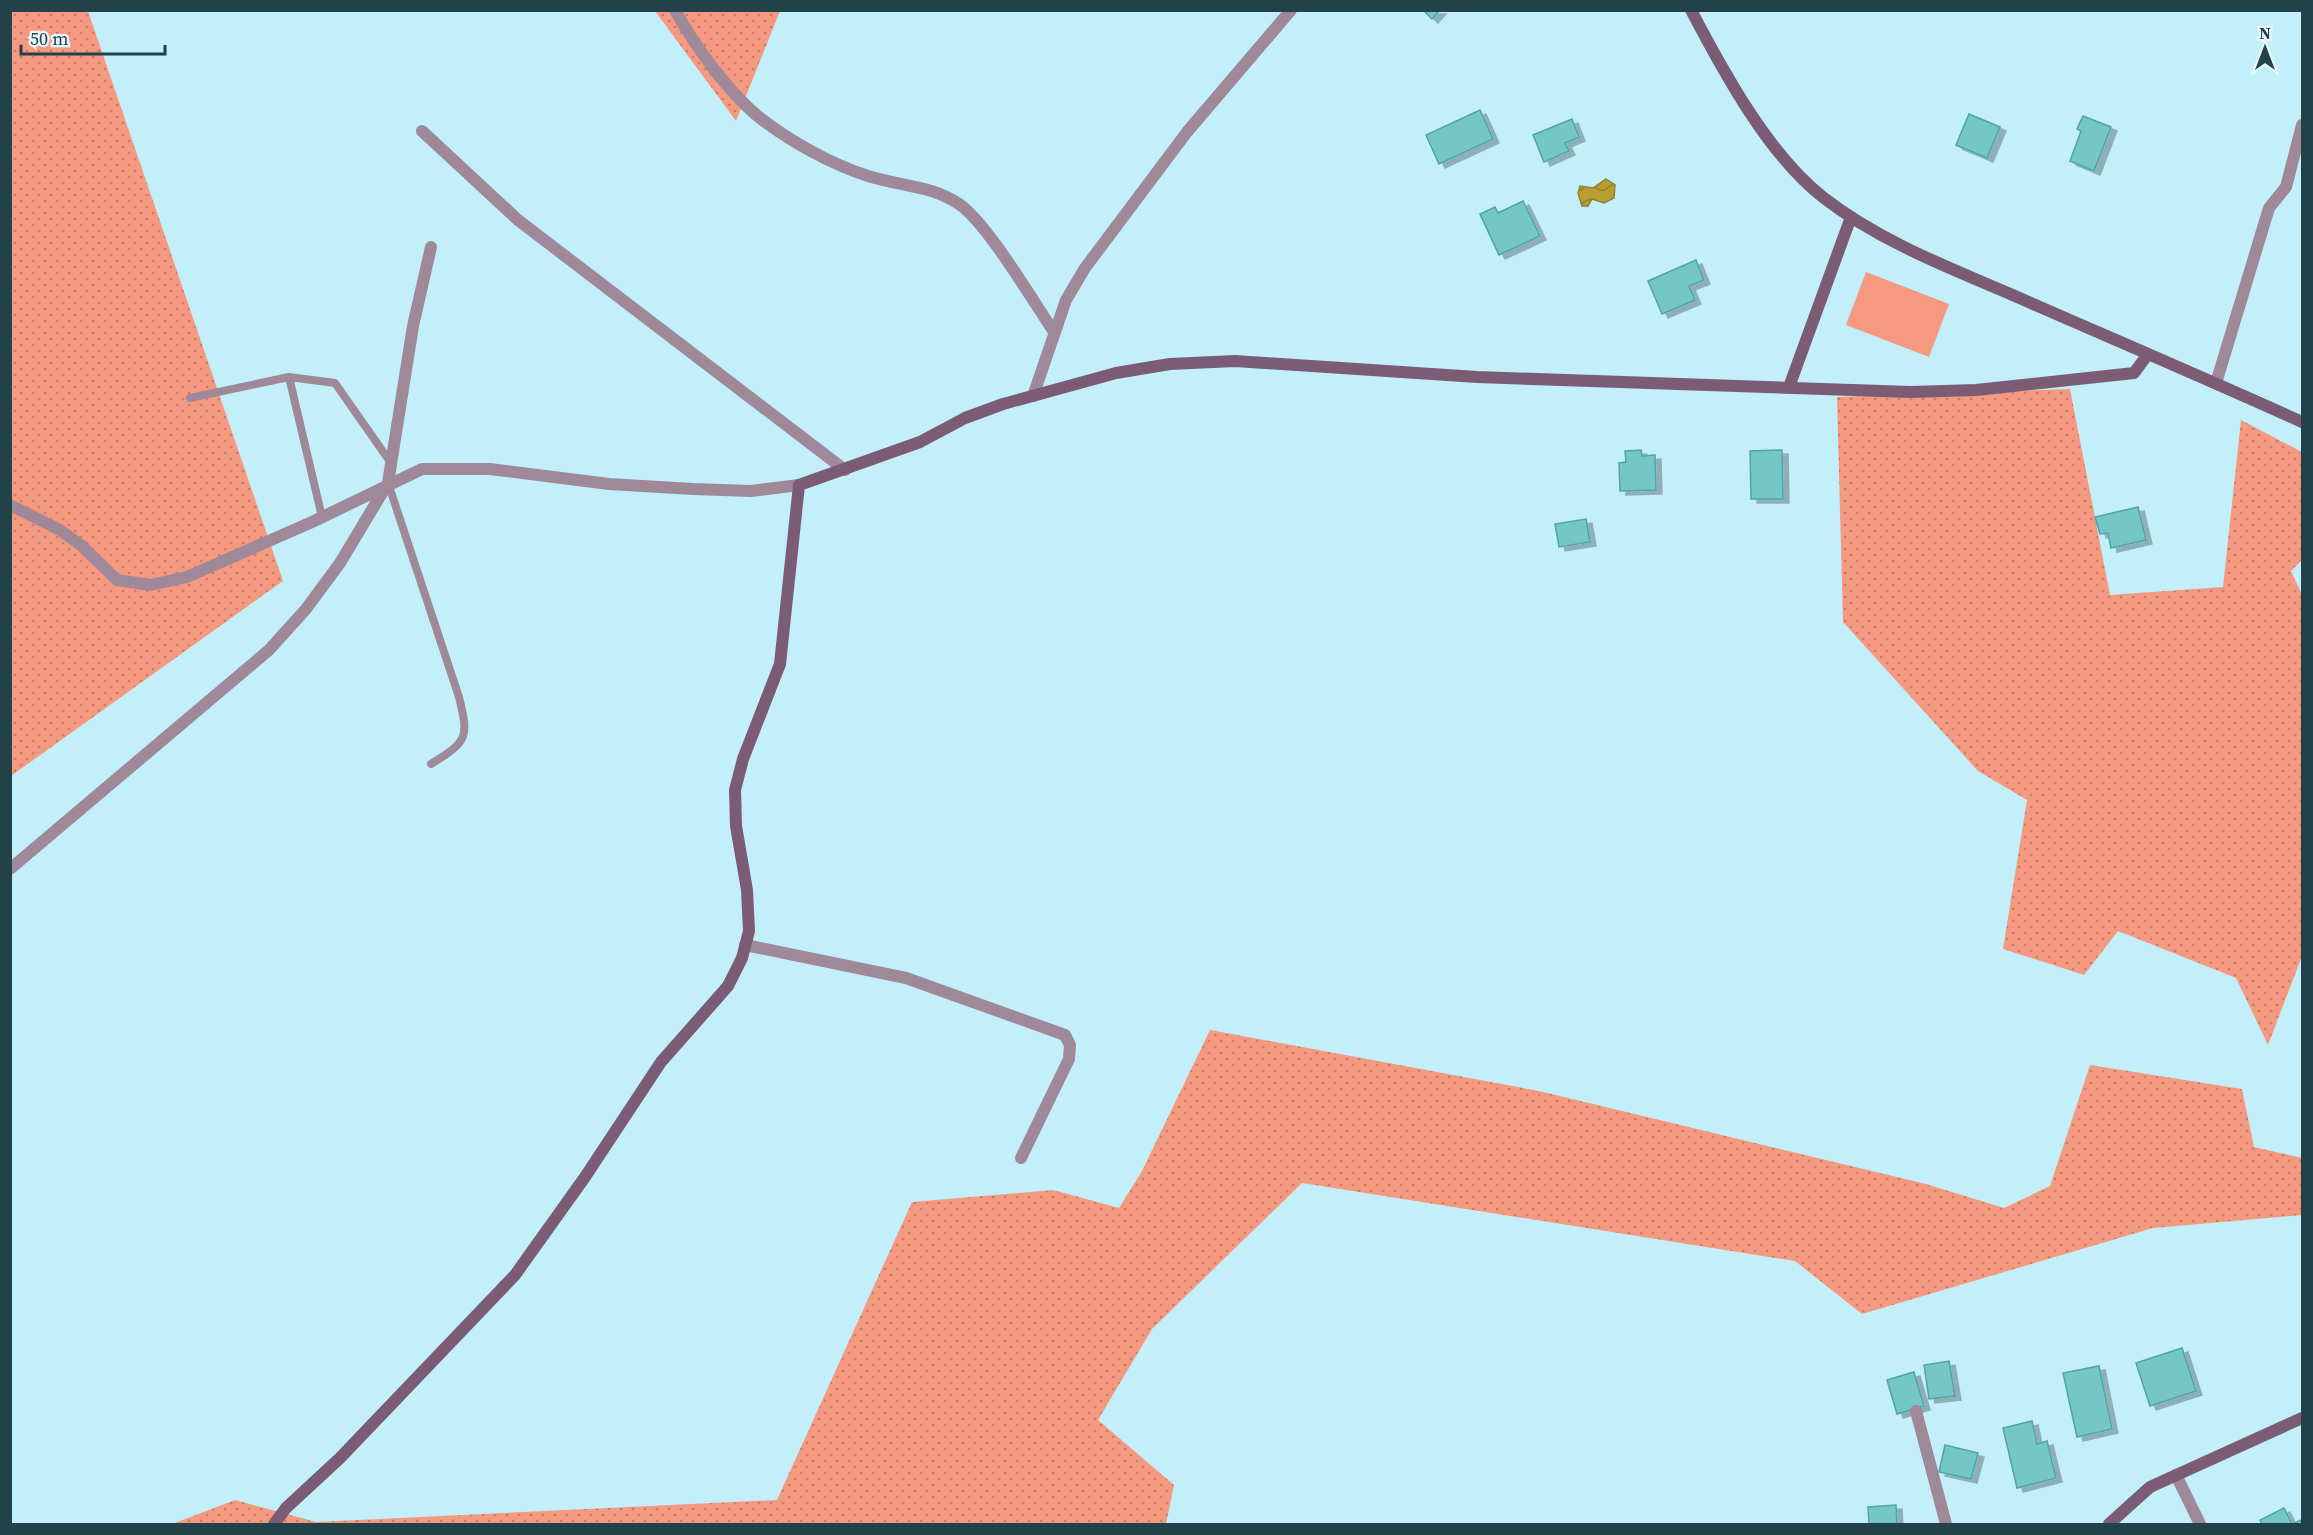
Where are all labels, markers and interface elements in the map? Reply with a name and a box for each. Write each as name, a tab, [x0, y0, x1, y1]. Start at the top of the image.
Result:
scale bar	[21, 18, 165, 56]
north arrow	[2235, 18, 2295, 78]
text: N	[2259, 22, 2271, 44]
text: 50 m	[30, 26, 68, 51]

